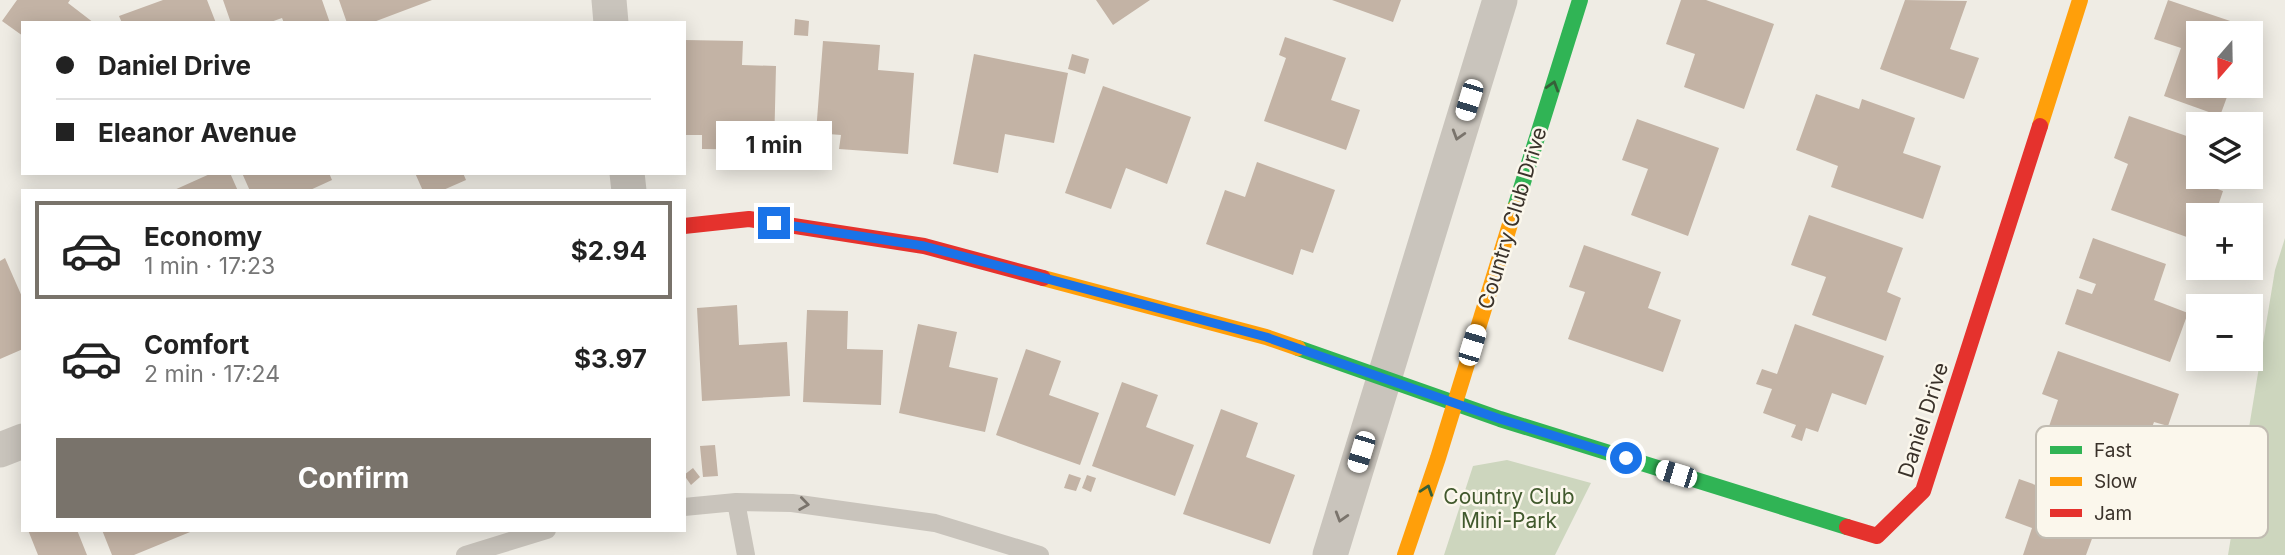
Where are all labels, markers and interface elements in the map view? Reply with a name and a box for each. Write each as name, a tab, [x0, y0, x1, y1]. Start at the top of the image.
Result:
north arrow	[2186, 21, 2263, 98]
map controls	[2186, 21, 2263, 371]
text: Daniel Drive	[98, 50, 251, 81]
car	[1453, 77, 1486, 123]
one-way arrow	[1545, 80, 1559, 93]
button: layers	[2186, 112, 2263, 189]
text: Eleanor Avenue	[98, 117, 297, 148]
callout: 1 min	[716, 122, 832, 170]
street label: Country Club Drive	[1472, 124, 1552, 312]
one-way arrow	[1452, 129, 1467, 141]
text: 1 min	[746, 131, 802, 159]
button: +	[2186, 203, 2263, 280]
route end	[758, 207, 790, 239]
icon: car	[60, 219, 123, 282]
text: Economy	[144, 221, 262, 252]
text: $2.94	[571, 235, 647, 266]
text: 1 min · 17:23	[144, 252, 275, 280]
button: −	[2186, 294, 2263, 371]
car	[1456, 322, 1489, 368]
icon: car	[60, 327, 123, 390]
text: Comfort	[144, 329, 249, 360]
text: $3.97	[574, 343, 647, 374]
street label: Daniel Drive	[1893, 359, 1953, 481]
text: 2 min · 17:24	[144, 360, 280, 388]
legend	[2036, 426, 2268, 538]
car	[1345, 429, 1378, 475]
button: Confirm	[56, 438, 651, 518]
text: Fast	[2094, 439, 2132, 462]
route start	[1610, 442, 1642, 474]
car	[1653, 458, 1700, 490]
text: Slow	[2094, 470, 2137, 493]
park label: Country Club Mini-Park	[1443, 484, 1575, 533]
one-way arrow	[1419, 485, 1433, 497]
one-way arrow	[798, 497, 810, 512]
text: Jam	[2094, 502, 2132, 525]
one-way arrow	[1335, 511, 1350, 523]

